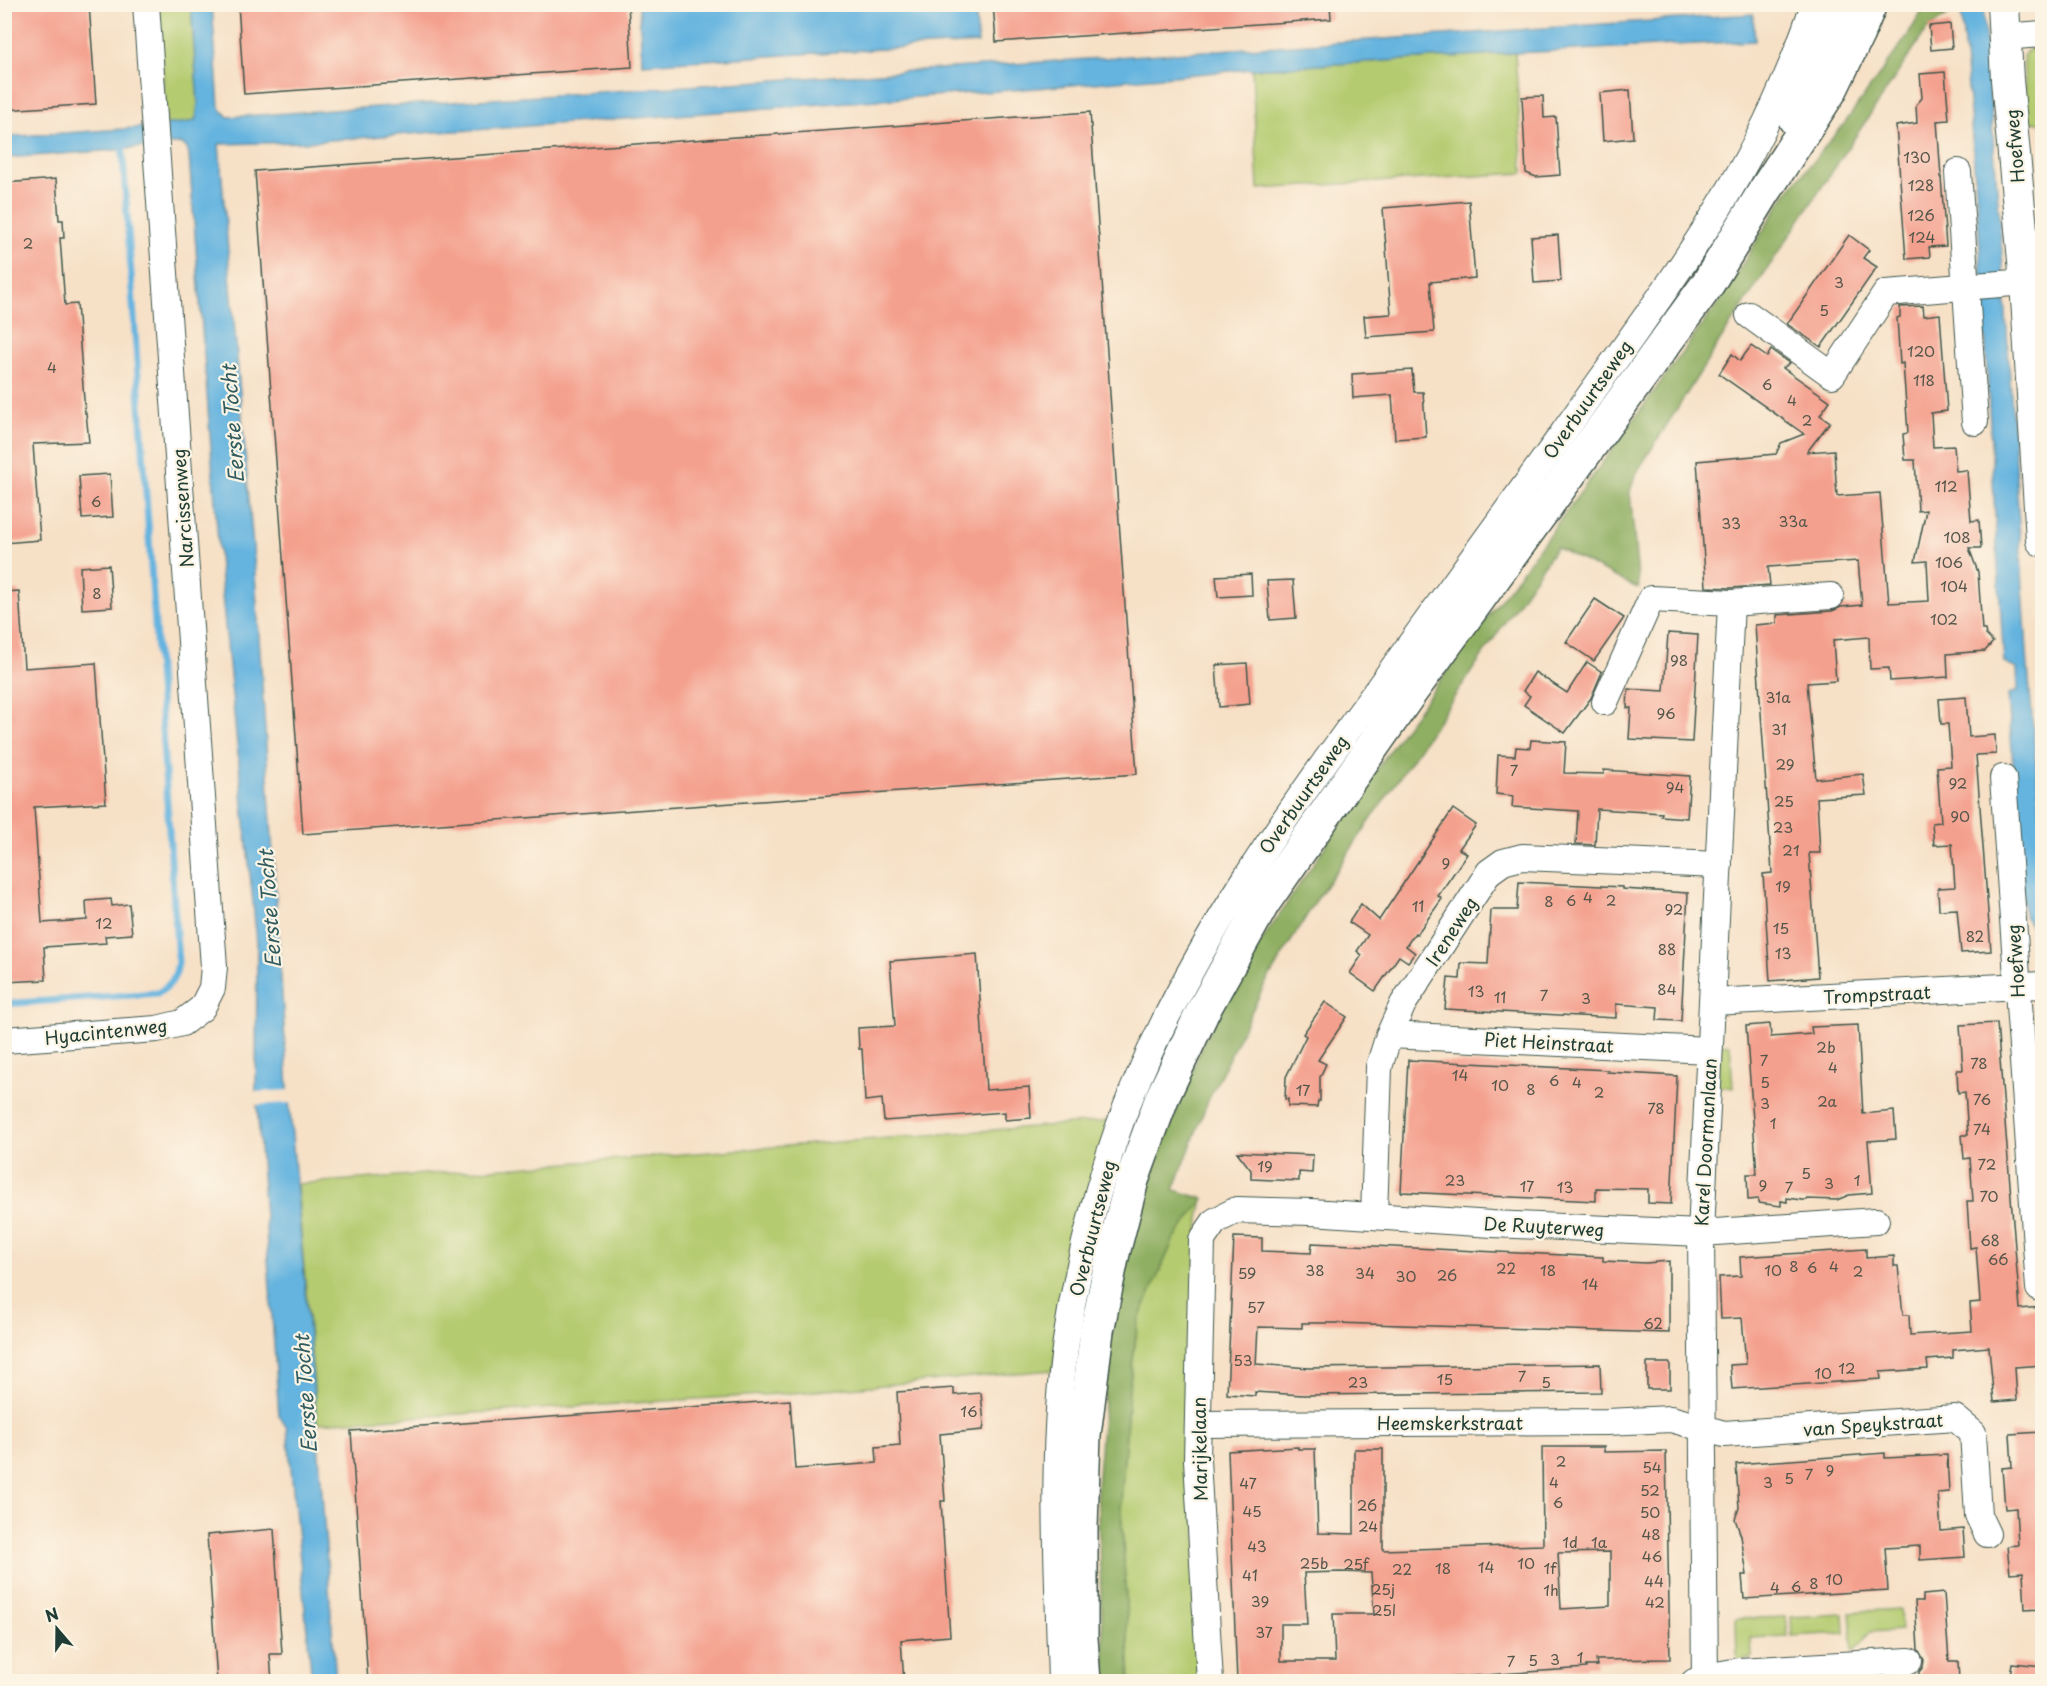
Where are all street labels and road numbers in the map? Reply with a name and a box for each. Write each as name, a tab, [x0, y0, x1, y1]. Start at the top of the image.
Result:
street label: Hoefweg	[1997, 108, 2031, 184]
street label: Overbuurtseweg	[1536, 334, 1638, 464]
street label: Narcissenweg	[164, 448, 200, 568]
street label: Overbuurtseweg	[1252, 729, 1354, 859]
street label: Ireneweg	[1418, 891, 1484, 971]
street label: Hoefweg	[1999, 923, 2031, 999]
street label: Trompstraat	[1823, 978, 1931, 1010]
street label: Hyacintenweg	[43, 1011, 169, 1051]
street label: Piet Heinstraat	[1484, 1025, 1614, 1059]
street label: Karel Doormanlaan	[1687, 1057, 1723, 1227]
street label: Overbuurtseweg	[1062, 1157, 1122, 1299]
street label: De Ruyterweg	[1483, 1209, 1605, 1243]
street label: Marijkelaan	[1185, 1397, 1213, 1501]
street label: van Speykstraat	[1802, 1406, 1944, 1442]
street label: Heemskerkstraat	[1377, 1409, 1523, 1436]

